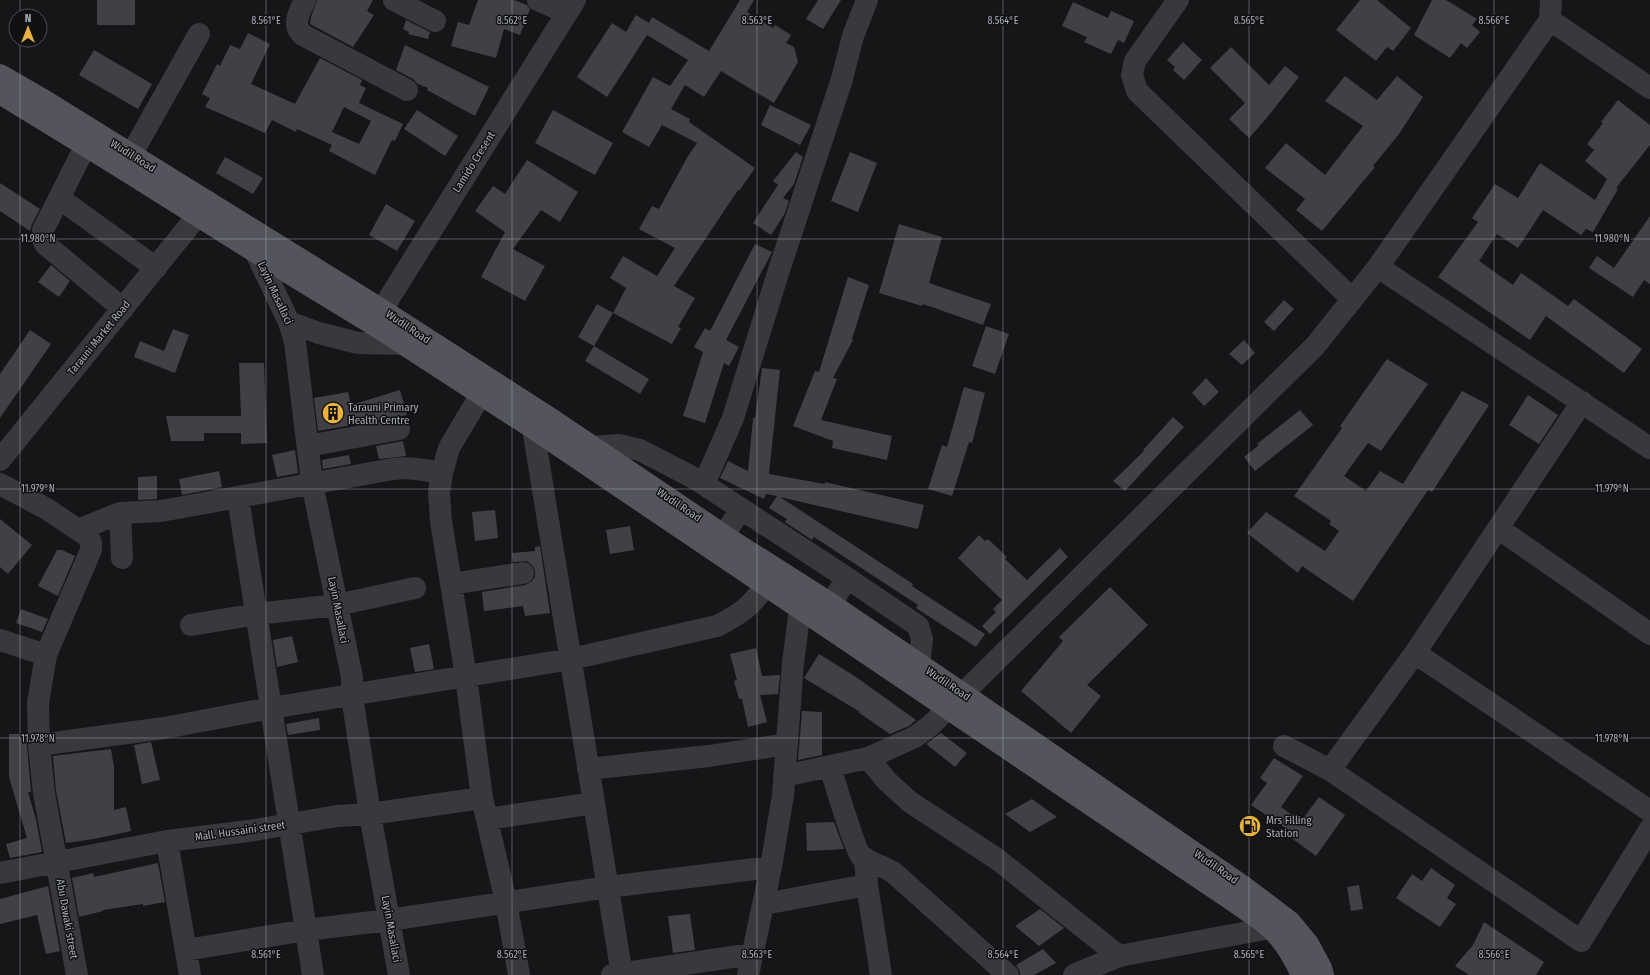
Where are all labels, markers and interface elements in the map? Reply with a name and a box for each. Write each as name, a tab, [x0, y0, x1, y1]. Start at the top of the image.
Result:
north arrow	[8, 8, 48, 48]
text: N	[25, 12, 31, 25]
text: 8.561°E	[251, 15, 281, 27]
text: 8.562°E	[497, 15, 528, 27]
text: 8.563°E	[742, 15, 773, 27]
text: 8.564°E	[988, 15, 1019, 27]
text: 8.565°E	[1234, 15, 1265, 27]
text: 8.566°E	[1478, 15, 1510, 27]
street label: Lamido Cresent	[450, 129, 498, 195]
street label: Wudil Road	[108, 137, 158, 175]
text: 11.980°N	[20, 233, 56, 245]
text: 11.980°N	[1594, 233, 1630, 245]
street label: Layin Masallaci	[255, 260, 295, 327]
street label: Tarauni Market Road	[65, 298, 133, 378]
street label: Wudil Road	[383, 307, 433, 347]
building icon: Tarauni Primary Health Centre	[320, 400, 346, 426]
place label: Tarauni Primary Health Centre	[348, 401, 419, 427]
text: 11.979°N	[21, 483, 55, 495]
text: 11.979°N	[1595, 483, 1629, 495]
street label: Wudil Road	[654, 485, 704, 525]
street label: Layin Masallaci	[325, 576, 351, 645]
street label: Wudil Road	[923, 664, 973, 704]
text: 11.978°N	[21, 733, 55, 745]
text: 11.978°N	[1595, 733, 1629, 745]
fuel station icon: Mrs Filling Station	[1237, 813, 1263, 839]
place label: Mrs Filling Station	[1266, 814, 1312, 840]
street label: Mall. Hussaini street	[194, 818, 286, 844]
street label: Wudil Road	[1191, 847, 1241, 887]
street label: Abu Dawaki street	[54, 878, 80, 960]
street label: Layin Masallaci	[379, 895, 403, 964]
text: 8.561°E	[251, 949, 281, 961]
text: 8.562°E	[497, 949, 528, 961]
text: 8.563°E	[742, 949, 773, 961]
text: 8.564°E	[988, 949, 1019, 961]
text: 8.565°E	[1234, 949, 1265, 961]
text: 8.566°E	[1478, 949, 1510, 961]

